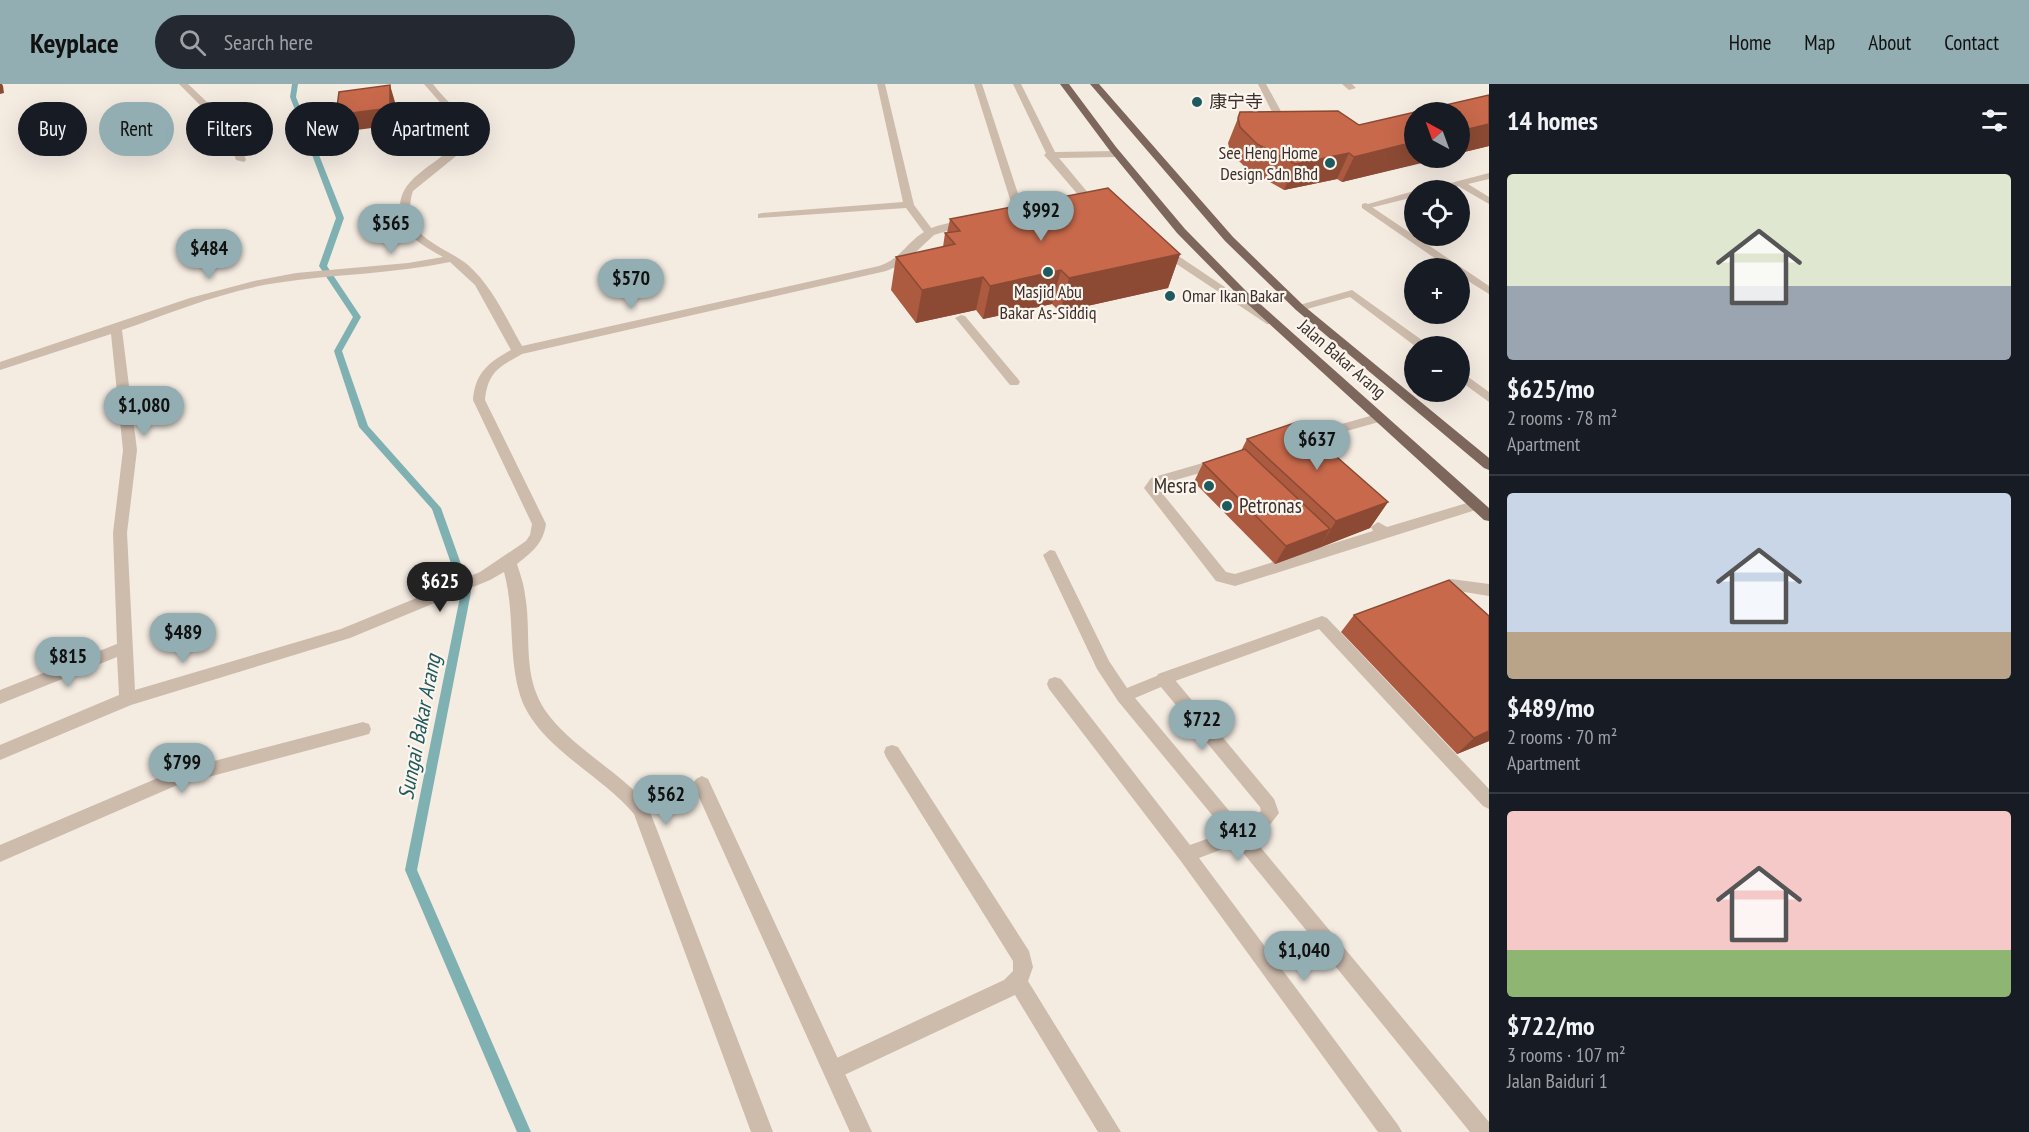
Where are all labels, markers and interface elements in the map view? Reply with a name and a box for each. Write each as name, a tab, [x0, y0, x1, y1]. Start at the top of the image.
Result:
search box	[155, 15, 575, 69]
text: Keyplace	[30, 24, 119, 61]
icon: search	[176, 26, 209, 59]
text: Search here	[224, 28, 313, 56]
text: Home	[1729, 29, 1771, 56]
text: Map	[1804, 29, 1835, 56]
text: About	[1868, 29, 1911, 56]
text: Contact	[1944, 29, 1999, 56]
place label: 康宁寺	[1209, 90, 1263, 113]
marker: 康宁寺	[1190, 95, 1204, 109]
chip: Buy	[18, 102, 87, 156]
chip: Rent	[99, 102, 174, 156]
chip: Filters	[186, 102, 273, 156]
chip: New	[285, 102, 359, 156]
chip: Apartment	[371, 102, 490, 156]
north arrow	[1404, 102, 1470, 168]
map controls	[1404, 102, 1470, 402]
text: 14 homes	[1507, 104, 1598, 137]
icon: filters	[1978, 104, 2011, 137]
place label: See Heng Home Design Sdn Bhd	[1219, 141, 1318, 185]
marker: See Heng Home Design Sdn Bhd	[1323, 156, 1337, 170]
button: locate	[1404, 180, 1470, 246]
pin: $992	[1005, 191, 1077, 242]
text: $992	[1022, 197, 1060, 223]
pin: $565	[355, 204, 427, 255]
text: $565	[372, 210, 410, 236]
icon: home	[1705, 213, 1813, 321]
pin: $484	[173, 229, 245, 280]
text: $484	[190, 235, 228, 261]
button: +	[1404, 258, 1470, 324]
pin: $570	[595, 259, 667, 310]
text: $570	[612, 265, 650, 291]
marker: Masjid Abu Bakar As-Siddiq	[1041, 265, 1055, 279]
place label: Masjid Abu Bakar As-Siddiq	[1000, 280, 1096, 324]
place label: Omar Ikan Bakar	[1182, 284, 1285, 307]
marker: Omar Ikan Bakar	[1163, 289, 1177, 303]
street label: Jalan Bakar Arang	[1293, 313, 1391, 403]
button: −	[1404, 336, 1470, 402]
text: $625/mo	[1507, 372, 1595, 405]
pin: $1,080	[95, 386, 193, 437]
text: $1,080	[118, 392, 170, 418]
text: 2 rooms · 78 m²	[1507, 405, 1617, 431]
pin: $637	[1281, 420, 1353, 471]
text: $637	[1298, 426, 1336, 452]
text: Apartment	[1507, 431, 1580, 457]
place label: Mesra	[1154, 472, 1197, 499]
marker: Mesra	[1202, 479, 1216, 493]
place label: Petronas	[1239, 492, 1302, 519]
marker: Petronas	[1220, 499, 1234, 513]
icon: home	[1705, 532, 1813, 640]
pin: $625	[404, 562, 476, 613]
text: $625	[421, 568, 459, 594]
pin: $489	[147, 613, 219, 664]
text: $489	[164, 619, 202, 645]
pin: $815	[32, 637, 104, 688]
text: $815	[49, 643, 87, 669]
water label: Sungai Bakar Arang	[391, 651, 447, 802]
text: $489/mo	[1507, 691, 1595, 724]
pin: $722	[1166, 700, 1238, 751]
text: $722	[1183, 706, 1221, 732]
text: 2 rooms · 70 m²	[1507, 724, 1617, 750]
pin: $799	[146, 743, 218, 794]
text: $799	[163, 749, 201, 775]
text: Apartment	[1507, 750, 1580, 776]
pin: $562	[630, 775, 702, 826]
text: $562	[647, 781, 685, 807]
pin: $412	[1202, 811, 1274, 862]
text: $412	[1219, 817, 1257, 843]
icon: home	[1705, 850, 1813, 958]
pin: $1,040	[1255, 931, 1353, 982]
text: $1,040	[1278, 937, 1330, 963]
text: $722/mo	[1507, 1009, 1595, 1042]
text: 3 rooms · 107 m²	[1507, 1042, 1626, 1068]
text: Jalan Baiduri 1	[1507, 1068, 1608, 1094]

